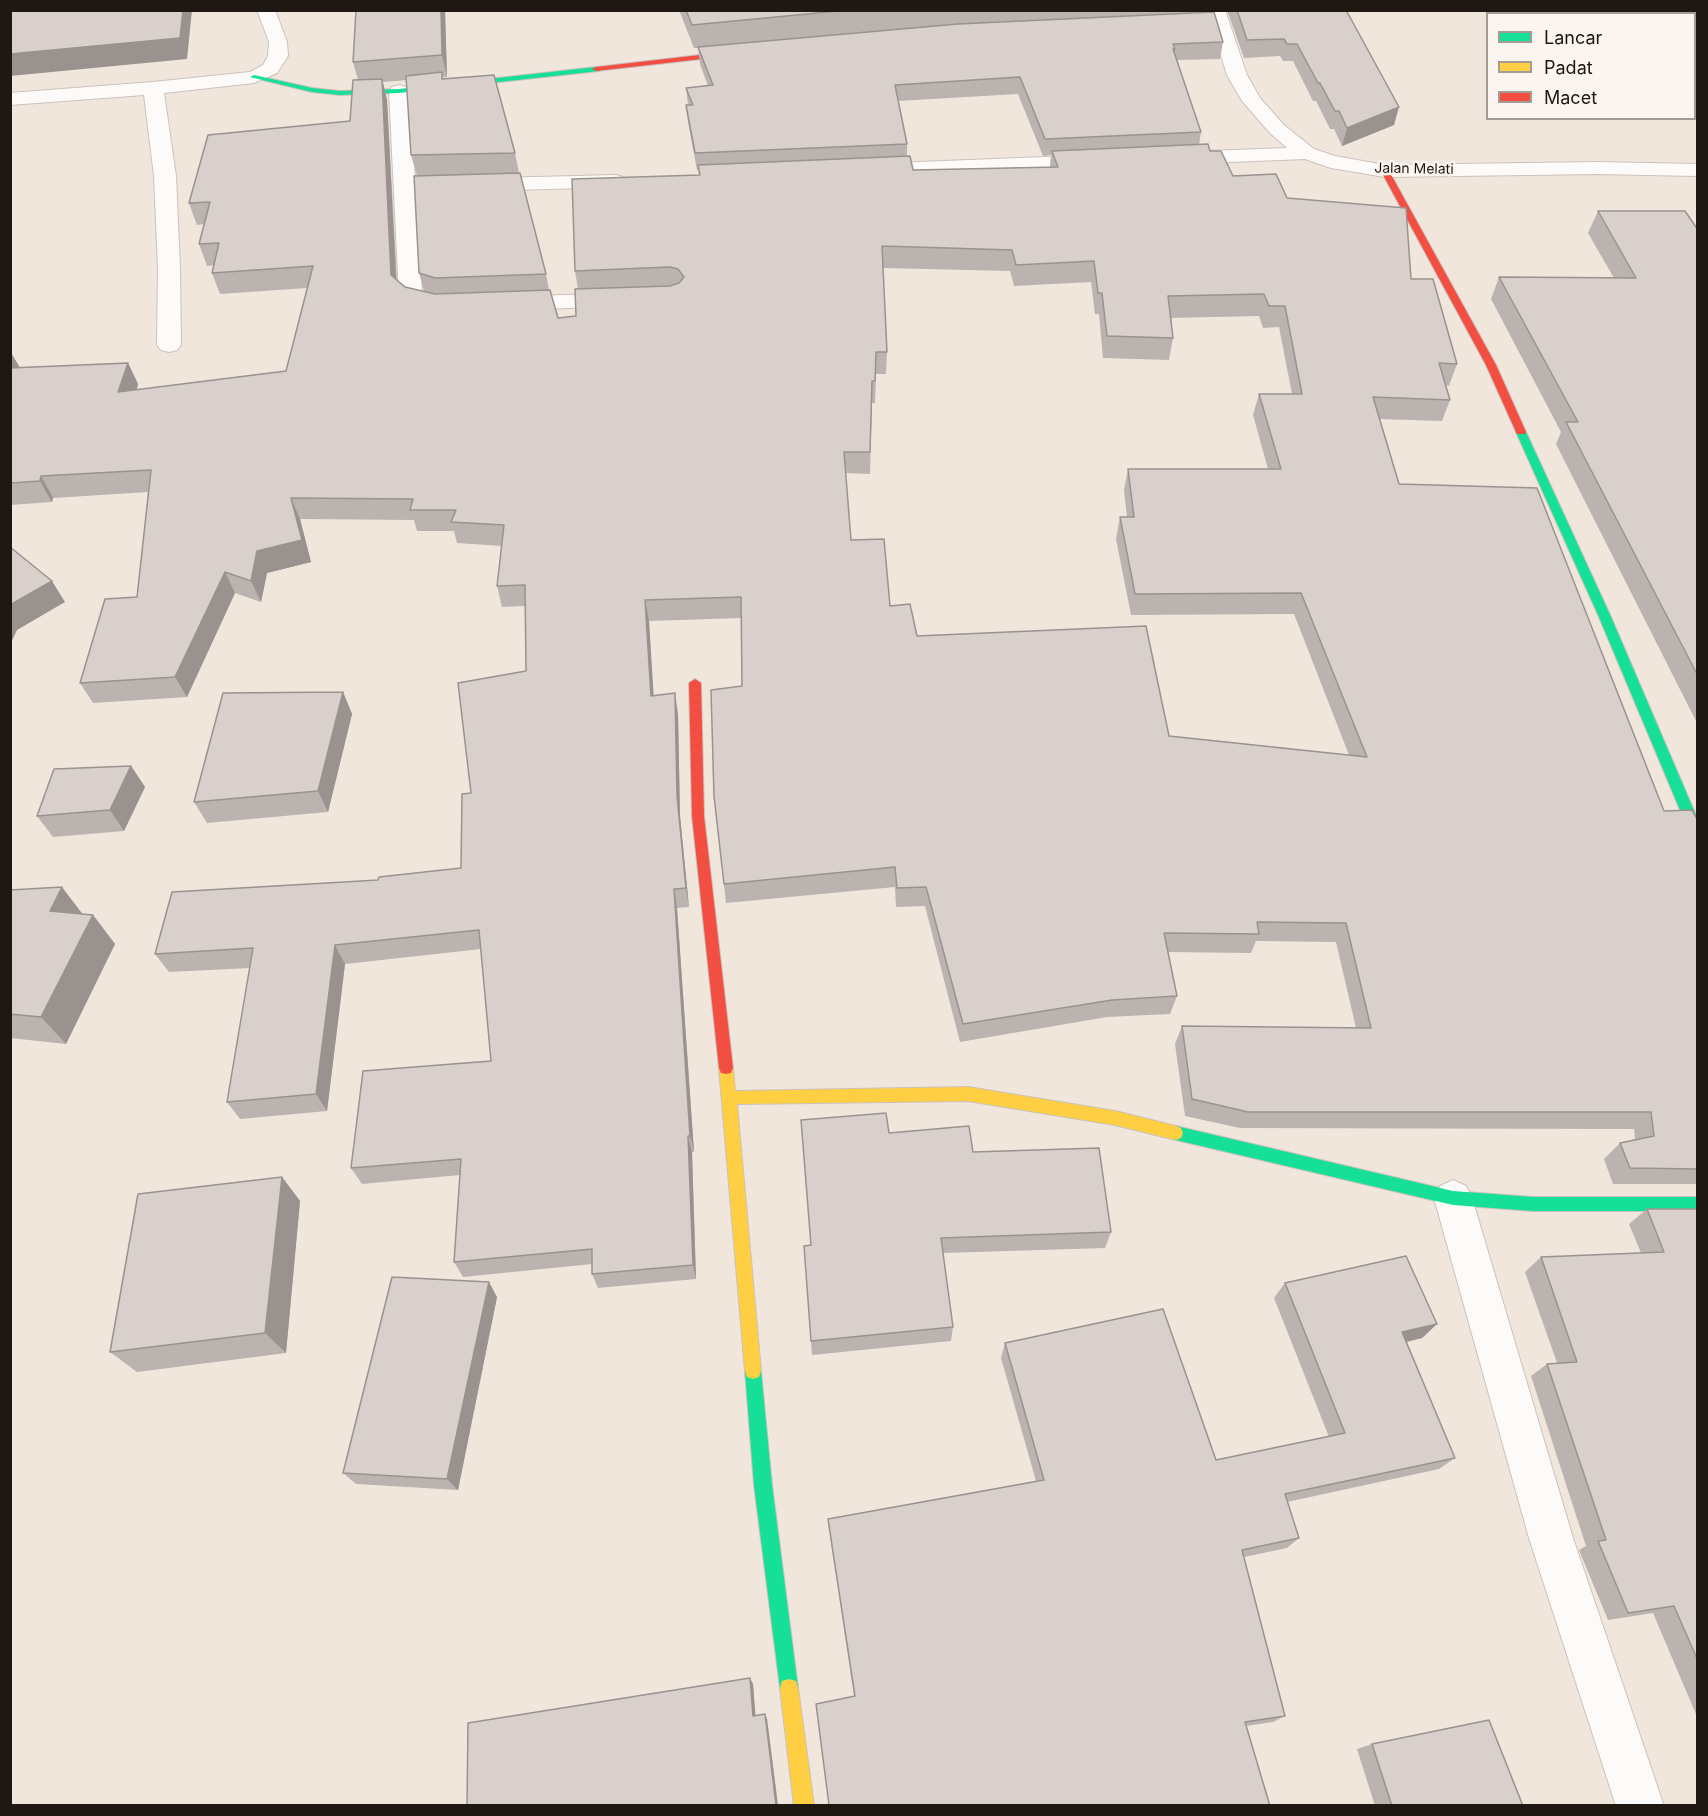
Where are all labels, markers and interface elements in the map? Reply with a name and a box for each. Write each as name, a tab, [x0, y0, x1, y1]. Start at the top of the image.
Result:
legend	[1486, 12, 1696, 120]
text: Lancar	[1544, 27, 1602, 48]
text: Padat	[1544, 57, 1593, 78]
text: Macet	[1544, 87, 1597, 108]
street label: Jalan Melati	[1374, 160, 1454, 178]

